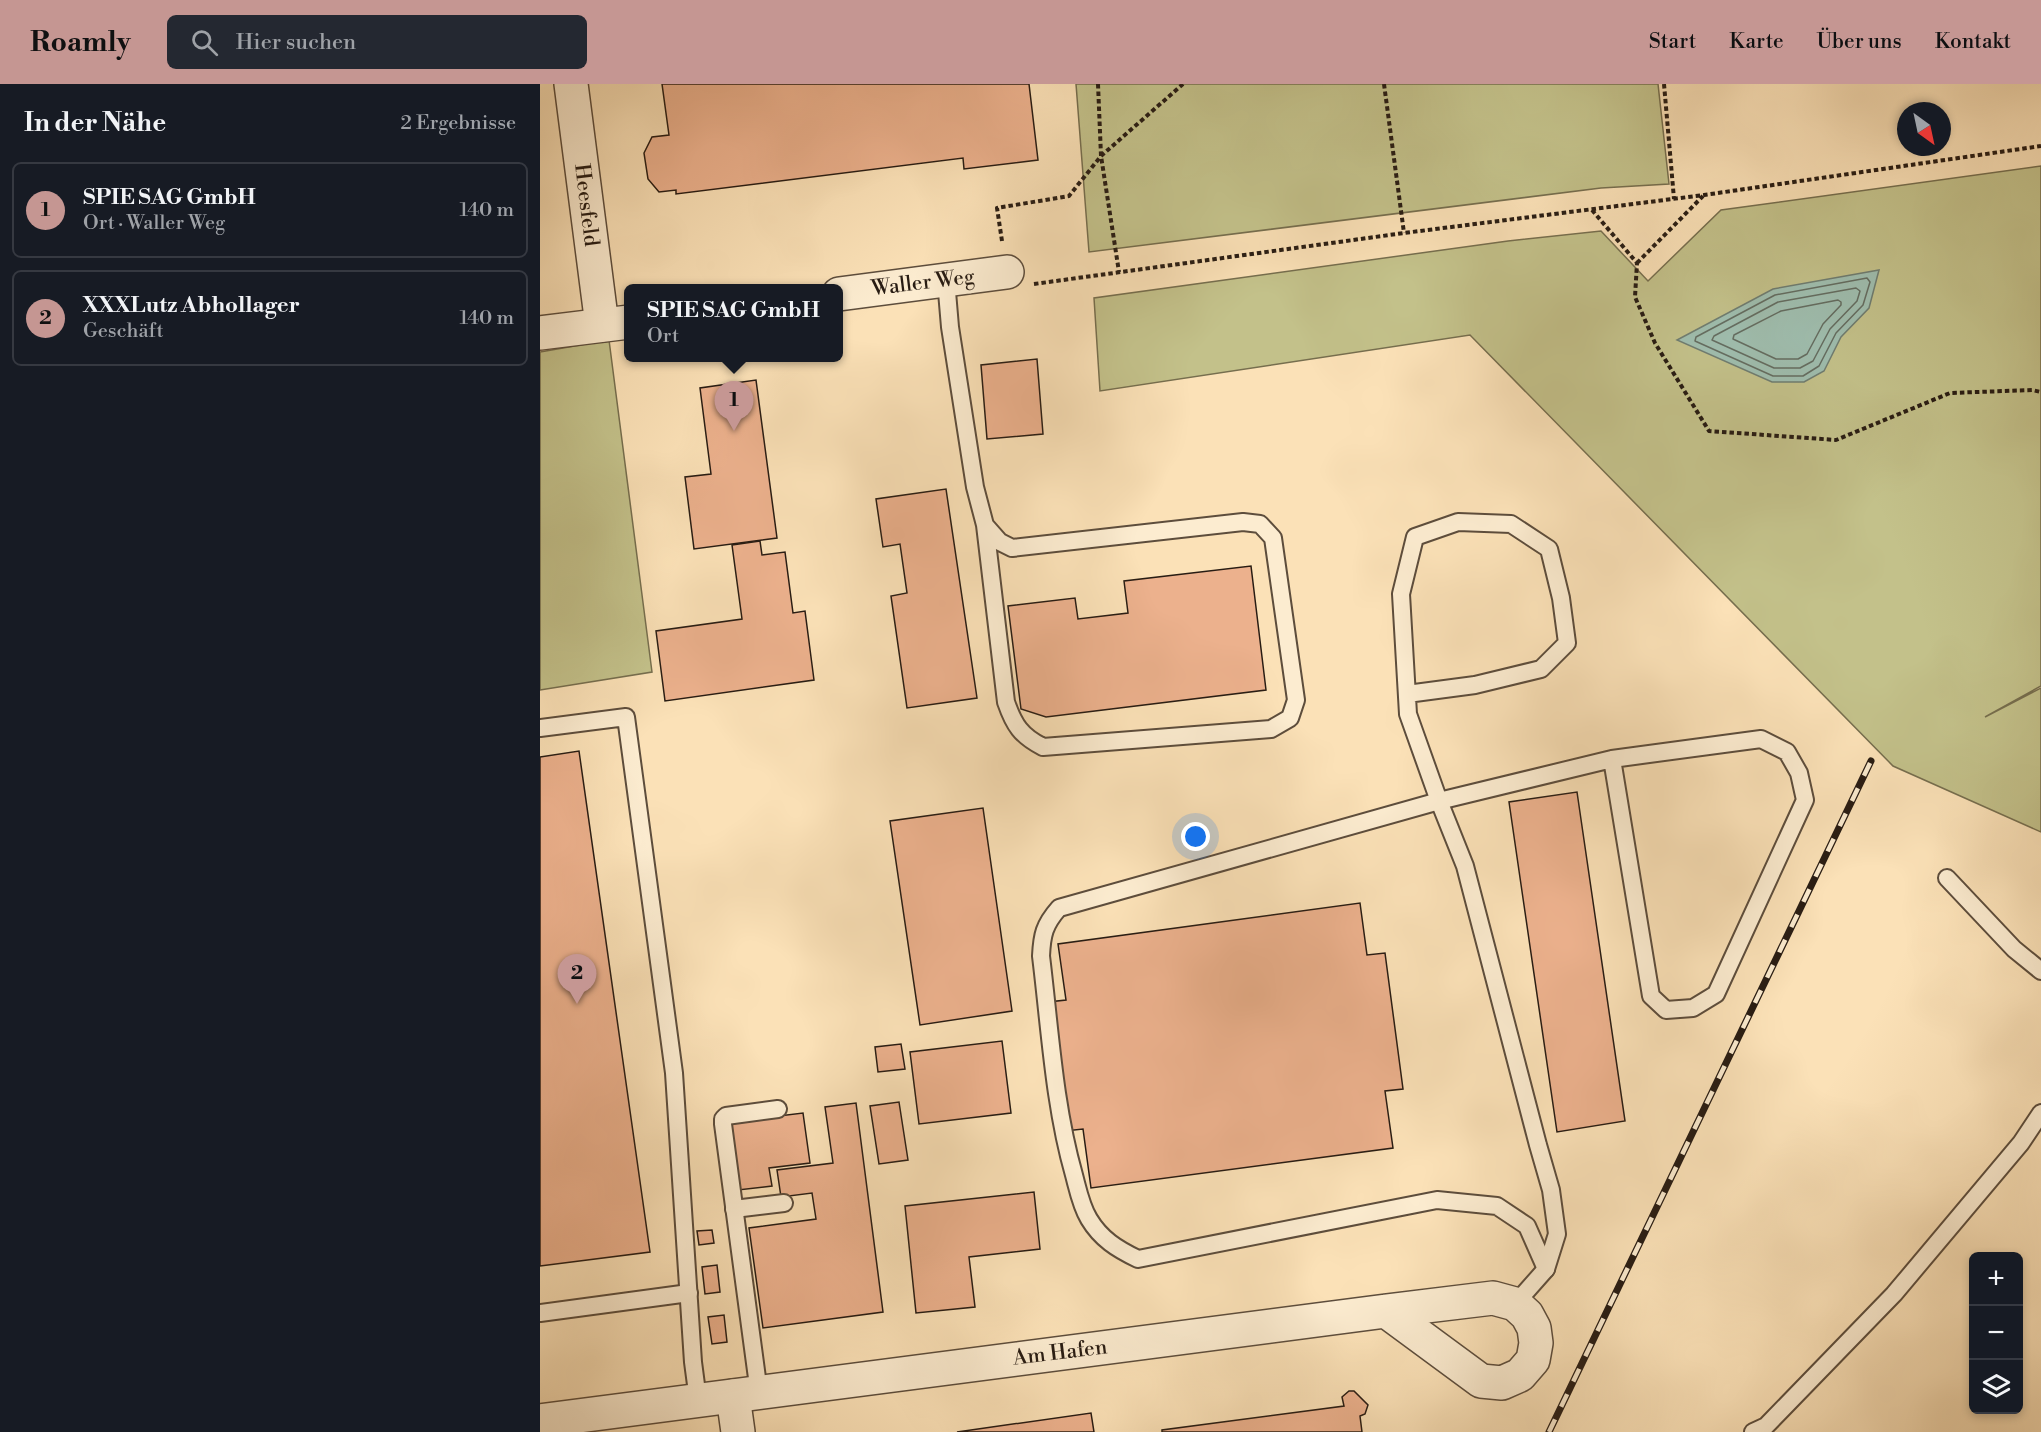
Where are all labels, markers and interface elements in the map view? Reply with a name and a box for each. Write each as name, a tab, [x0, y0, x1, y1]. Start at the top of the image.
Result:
search box	[167, 15, 587, 69]
text: Roamly	[30, 25, 131, 60]
icon: search	[188, 26, 221, 59]
text: Hier suchen	[236, 29, 356, 56]
text: Start	[1649, 29, 1696, 55]
text: Karte	[1729, 29, 1784, 55]
text: Über uns	[1817, 29, 1902, 55]
text: Kontakt	[1935, 29, 2011, 55]
north arrow	[1897, 102, 1951, 156]
text: In der Nähe	[24, 107, 166, 139]
text: 2 Ergebnisse	[400, 111, 516, 136]
street label: Heesfeld	[568, 162, 604, 248]
text: SPIE SAG GmbH	[83, 184, 256, 211]
text: 1	[41, 198, 50, 223]
text: 140 m	[459, 198, 514, 223]
text: Ort · Waller Weg	[83, 211, 225, 236]
street label: Waller Weg	[869, 264, 976, 302]
popup	[624, 284, 843, 362]
text: XXXLutz Abhollager	[83, 292, 300, 319]
text: SPIE SAG GmbH	[647, 297, 820, 324]
text: 2	[39, 306, 52, 331]
text: 140 m	[459, 306, 514, 331]
text: Geschäft	[83, 319, 164, 344]
text: Ort	[647, 324, 679, 349]
pin: 1	[714, 382, 754, 431]
your location	[1181, 822, 1210, 851]
pin: 2	[558, 954, 597, 1004]
map controls	[1969, 1252, 2023, 1414]
button: +	[1969, 1252, 2023, 1306]
button: −	[1969, 1306, 2023, 1360]
street label: Am Hafen	[1010, 1334, 1109, 1372]
button: layers	[1969, 1360, 2023, 1414]

